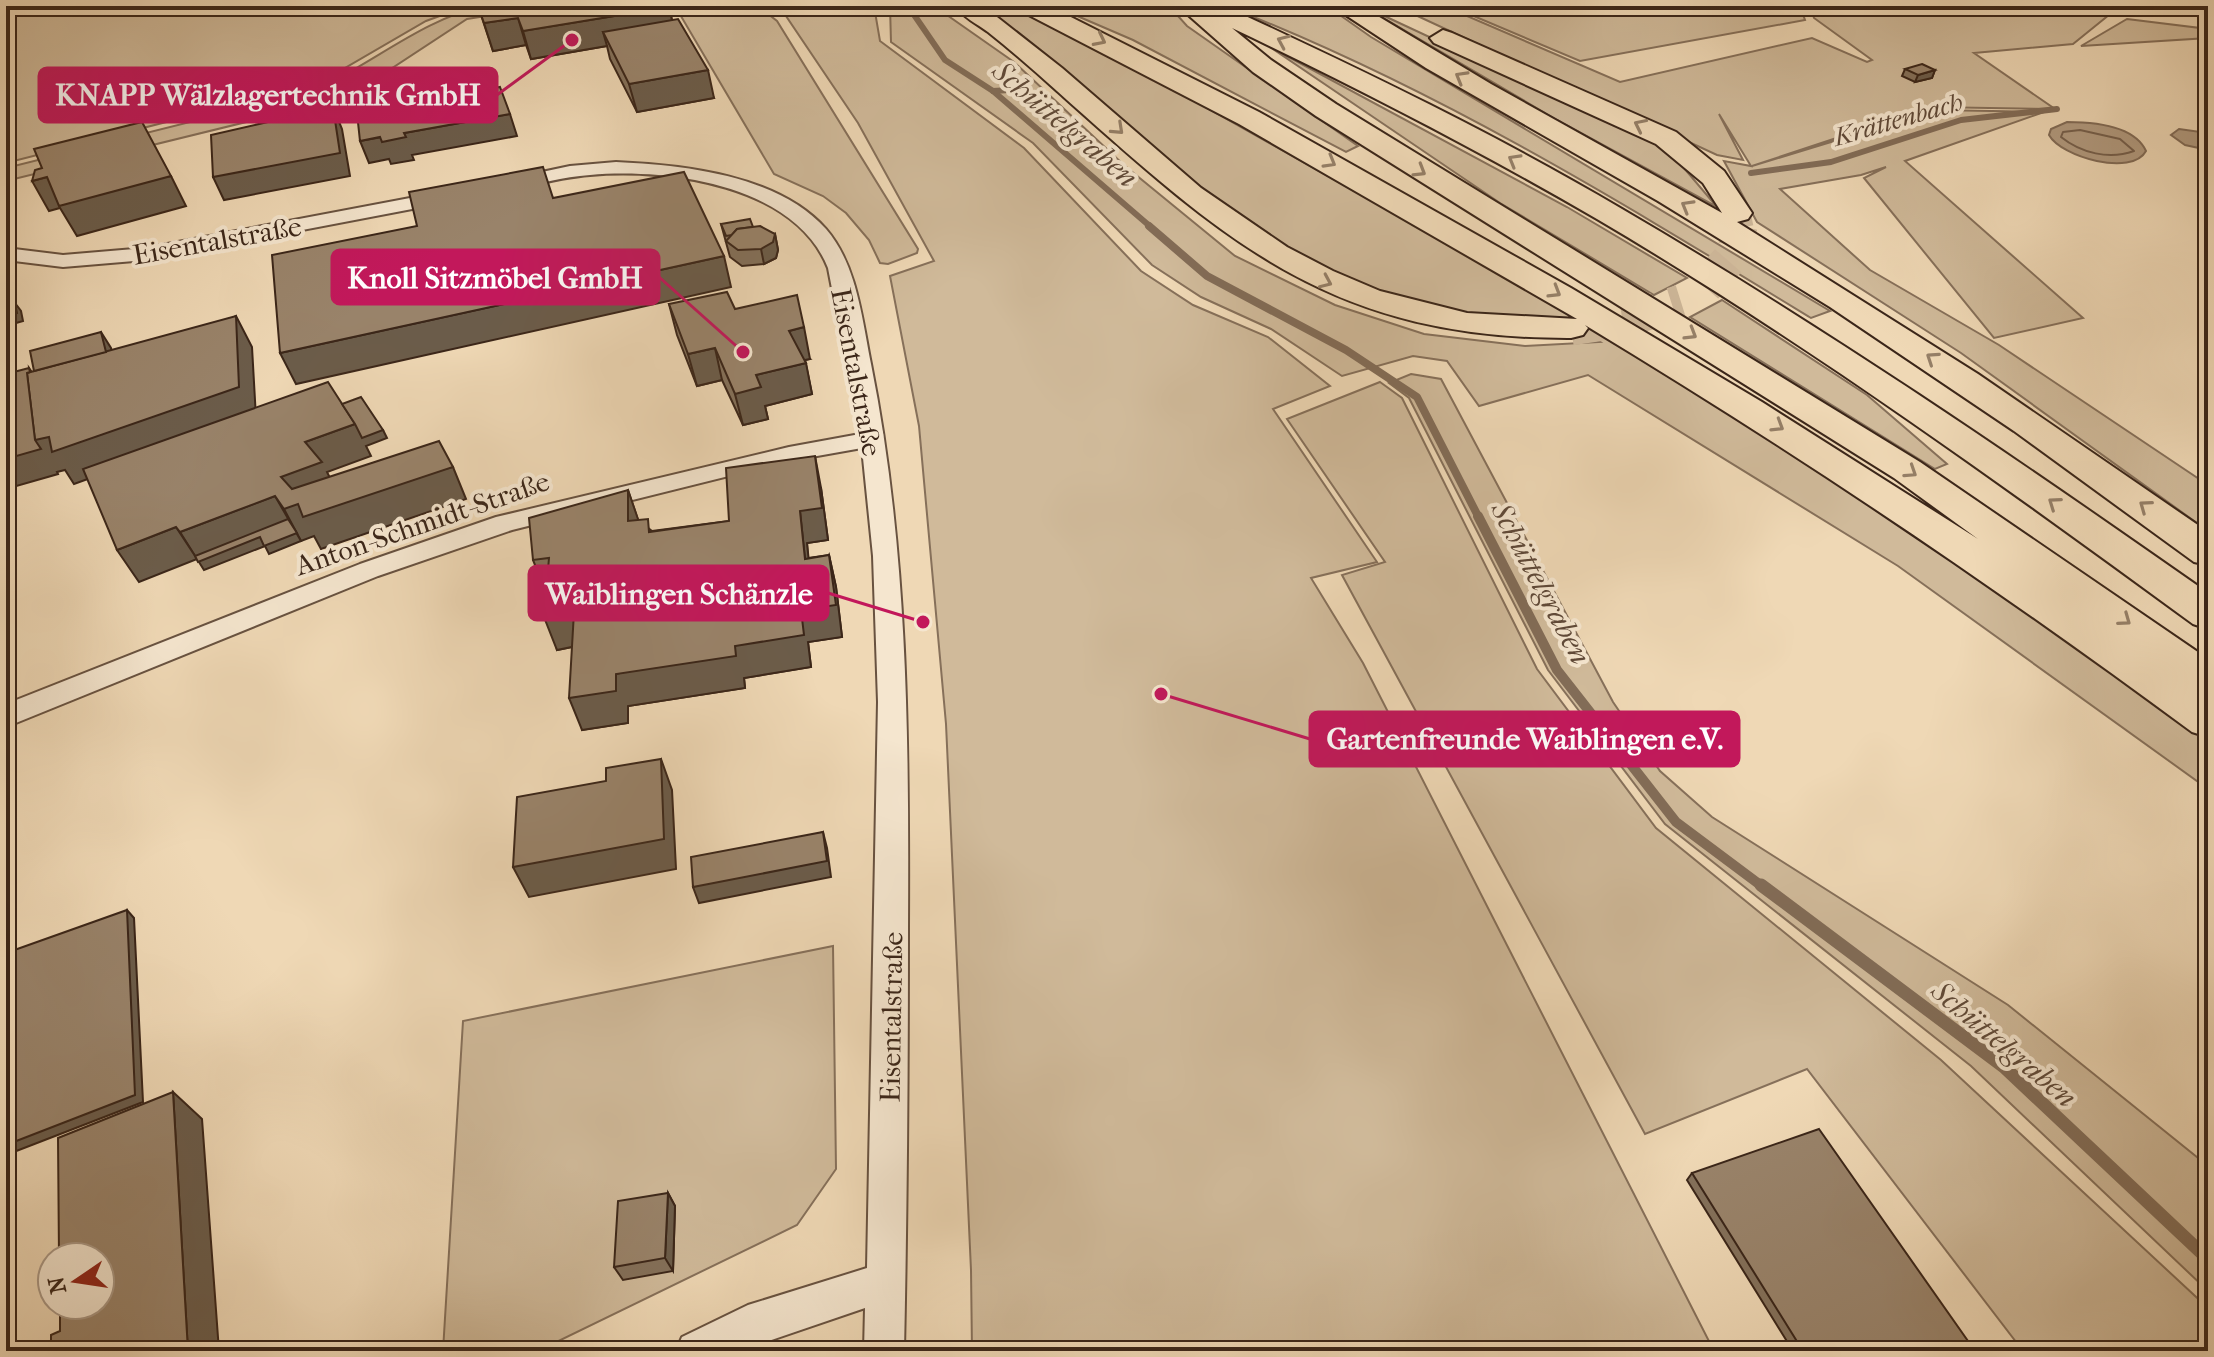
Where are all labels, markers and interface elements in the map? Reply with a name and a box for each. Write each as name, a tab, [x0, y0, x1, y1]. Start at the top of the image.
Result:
one-way arrow	[1092, 30, 1107, 46]
one-way arrow	[1277, 35, 1291, 51]
water label: Schüttelgraben	[984, 53, 1144, 195]
callout: KNAPP Wälzlagertechnik GmbH	[39, 68, 497, 122]
one-way arrow	[1455, 71, 1470, 87]
text: KNAPP Wälzlagertechnik GmbH	[55, 78, 481, 113]
water label: Krättenbach	[1828, 86, 1966, 153]
one-way arrow	[1634, 119, 1648, 135]
one-way arrow	[1108, 120, 1123, 134]
one-way arrow	[1321, 152, 1335, 168]
one-way arrow	[1508, 154, 1523, 170]
one-way arrow	[1411, 161, 1426, 176]
one-way arrow	[1681, 200, 1696, 216]
street label: Eisentalstraße	[130, 209, 304, 272]
callout: Knoll Sitzmöbel GmbH	[332, 250, 659, 304]
text: Knoll Sitzmöbel GmbH	[347, 261, 643, 296]
one-way arrow	[1318, 272, 1333, 288]
one-way arrow	[1546, 282, 1561, 298]
street label: Eisentalstraße	[824, 285, 889, 459]
one-way arrow	[1682, 324, 1697, 340]
one-way arrow	[1926, 353, 1940, 368]
one-way arrow	[1769, 416, 1784, 432]
one-way arrow	[1902, 463, 1917, 478]
street label: Anton-Schmidt-Straße	[290, 464, 554, 583]
water label: Schüttelgraben	[1483, 495, 1598, 670]
one-way arrow	[2048, 498, 2062, 513]
one-way arrow	[2140, 501, 2154, 516]
callout: Waiblingen Schänzle	[529, 566, 828, 620]
text: Waiblingen Schänzle	[543, 577, 813, 612]
one-way arrow	[2116, 610, 2131, 625]
callout: Gartenfreunde Waiblingen e.V.	[1310, 712, 1739, 766]
text: Gartenfreunde Waiblingen e.V.	[1327, 722, 1724, 757]
street label: Eisentalstraße	[874, 931, 909, 1103]
water label: Schüttelgraben	[1923, 973, 2083, 1115]
north arrow	[36, 1241, 116, 1321]
text: N	[43, 1274, 72, 1296]

